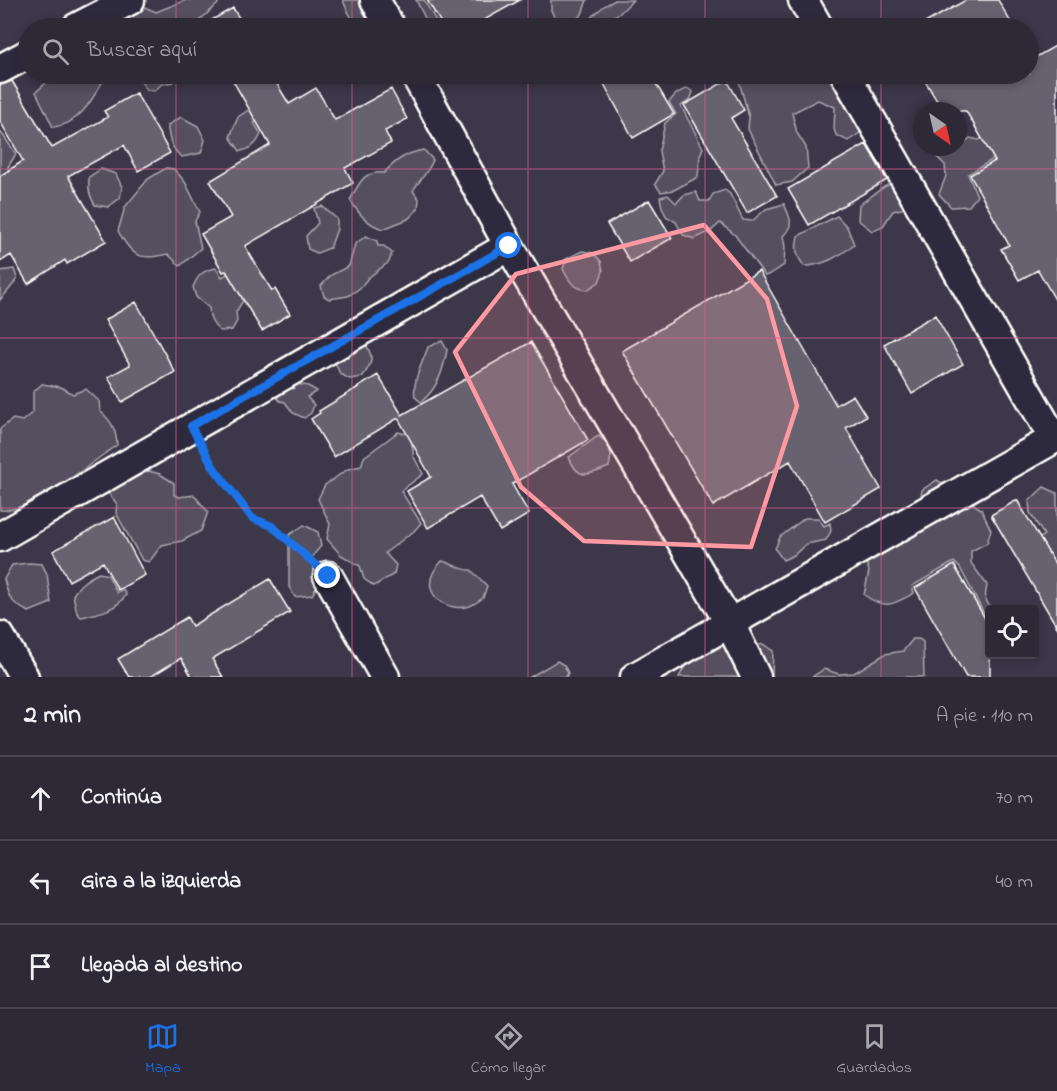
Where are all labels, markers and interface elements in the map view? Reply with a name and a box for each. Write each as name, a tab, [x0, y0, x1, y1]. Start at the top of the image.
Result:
search box	[18, 18, 1039, 84]
icon: search	[39, 35, 72, 68]
text: Buscar aquí	[87, 35, 197, 67]
north arrow	[913, 102, 967, 156]
route start	[495, 232, 521, 258]
route end	[314, 562, 340, 588]
map controls	[985, 605, 1039, 659]
button: locate	[985, 605, 1039, 659]
text: 2 min	[24, 697, 81, 735]
text: A pie · 110 m	[936, 702, 1033, 731]
icon: ahead	[24, 782, 57, 815]
text: Continúa	[81, 782, 162, 814]
text: 70 m	[996, 784, 1033, 813]
icon: left	[24, 866, 57, 899]
text: Gira a la izquierda	[81, 866, 241, 898]
text: 40 m	[996, 868, 1033, 897]
icon: arrive	[24, 950, 57, 983]
text: Llegada al destino	[81, 950, 242, 982]
tab: Mapa	[145, 1020, 181, 1080]
tab: Cómo llegar	[471, 1020, 546, 1080]
tab: Guardados	[836, 1020, 912, 1080]

